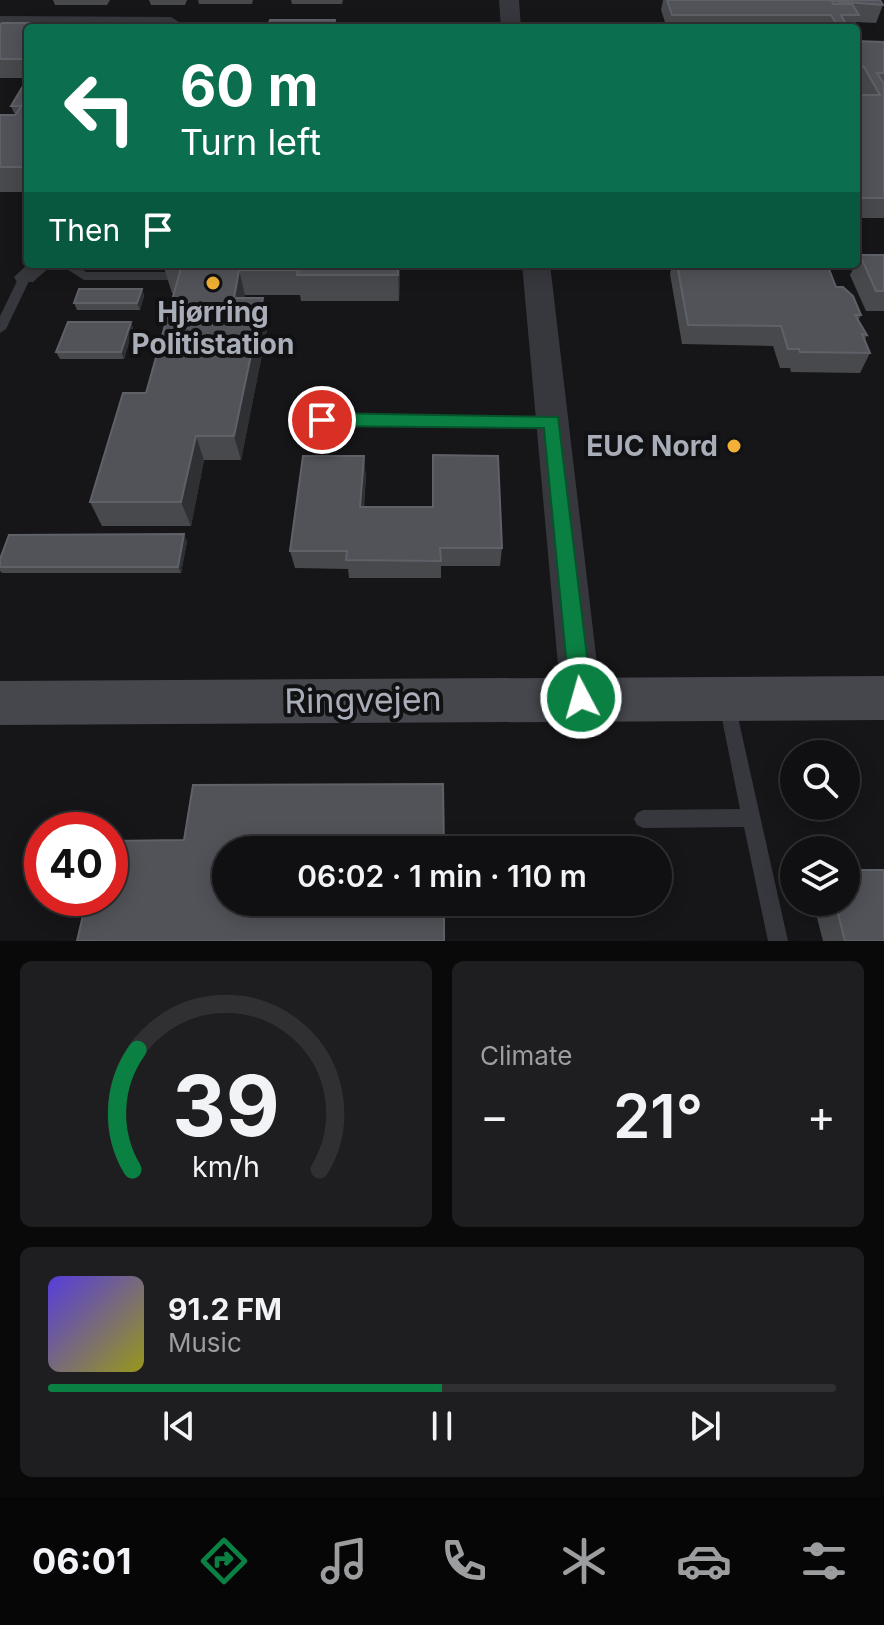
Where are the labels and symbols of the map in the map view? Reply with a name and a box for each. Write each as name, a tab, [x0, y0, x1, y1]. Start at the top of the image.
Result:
marker: Hjørring Politistation	[204, 274, 222, 292]
place label: Hjørring Politistation	[132, 295, 294, 361]
pin	[288, 386, 356, 454]
place label: EUC Nord	[586, 429, 718, 463]
marker: EUC Nord	[725, 437, 743, 455]
position arrow	[539, 656, 623, 740]
street label: Ringvejen	[284, 678, 442, 721]
speed limit sign: 40	[24, 812, 128, 916]

